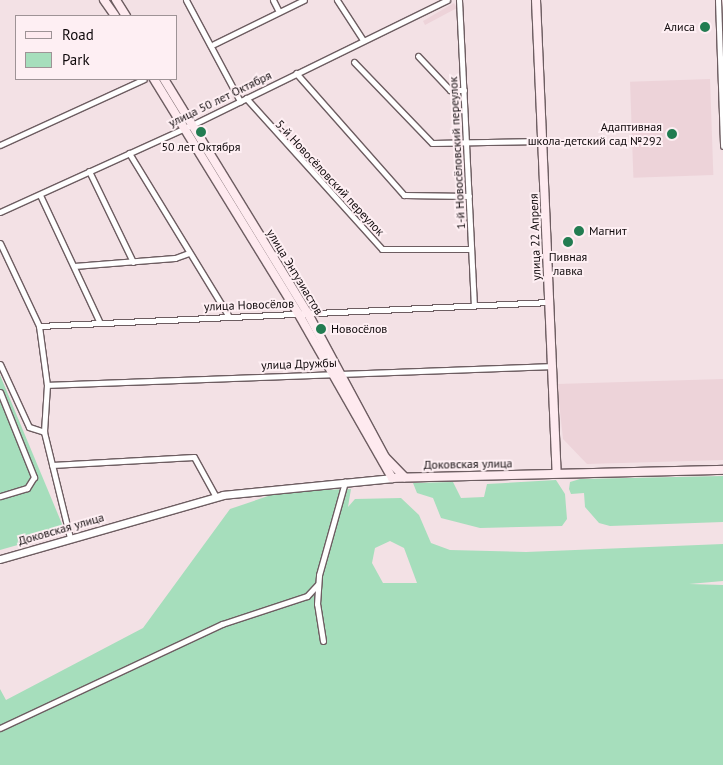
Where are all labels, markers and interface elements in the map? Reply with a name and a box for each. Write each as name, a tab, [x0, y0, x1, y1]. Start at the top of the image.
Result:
legend	[15, 15, 178, 80]
place label: Алиса	[664, 20, 695, 34]
marker: Алиса	[699, 21, 711, 33]
text: Road	[62, 25, 94, 44]
text: Park	[62, 50, 90, 69]
street label: улица 50 лет Октября	[166, 68, 274, 130]
street label: 1-й Новосёловский переулок	[446, 76, 468, 230]
street label: 5-й Новосёловский переулок	[273, 117, 387, 239]
place label: Адаптивная школа-детский сад №292	[528, 120, 662, 148]
marker: 50 лет Октября	[195, 126, 207, 138]
marker: Адаптивная школа-детский сад №292	[666, 128, 678, 140]
place label: 50 лет Октября	[161, 140, 241, 154]
street label: улица 22 Апреля	[526, 193, 544, 281]
place label: Магнит	[589, 224, 627, 238]
marker: Магнит	[573, 225, 585, 237]
street label: улица Энтузиастов	[264, 226, 326, 318]
marker: Пивная лавка	[562, 236, 574, 248]
place label: Пивная лавка	[549, 250, 587, 278]
street label: улица Новосёлов	[204, 296, 294, 314]
place label: Новосёлов	[331, 322, 387, 336]
marker: Новосёлов	[315, 323, 327, 335]
street label: улица Дружбы	[261, 355, 337, 373]
street label: Доковская улица	[424, 456, 512, 472]
street label: Доковская улица	[16, 510, 106, 548]

